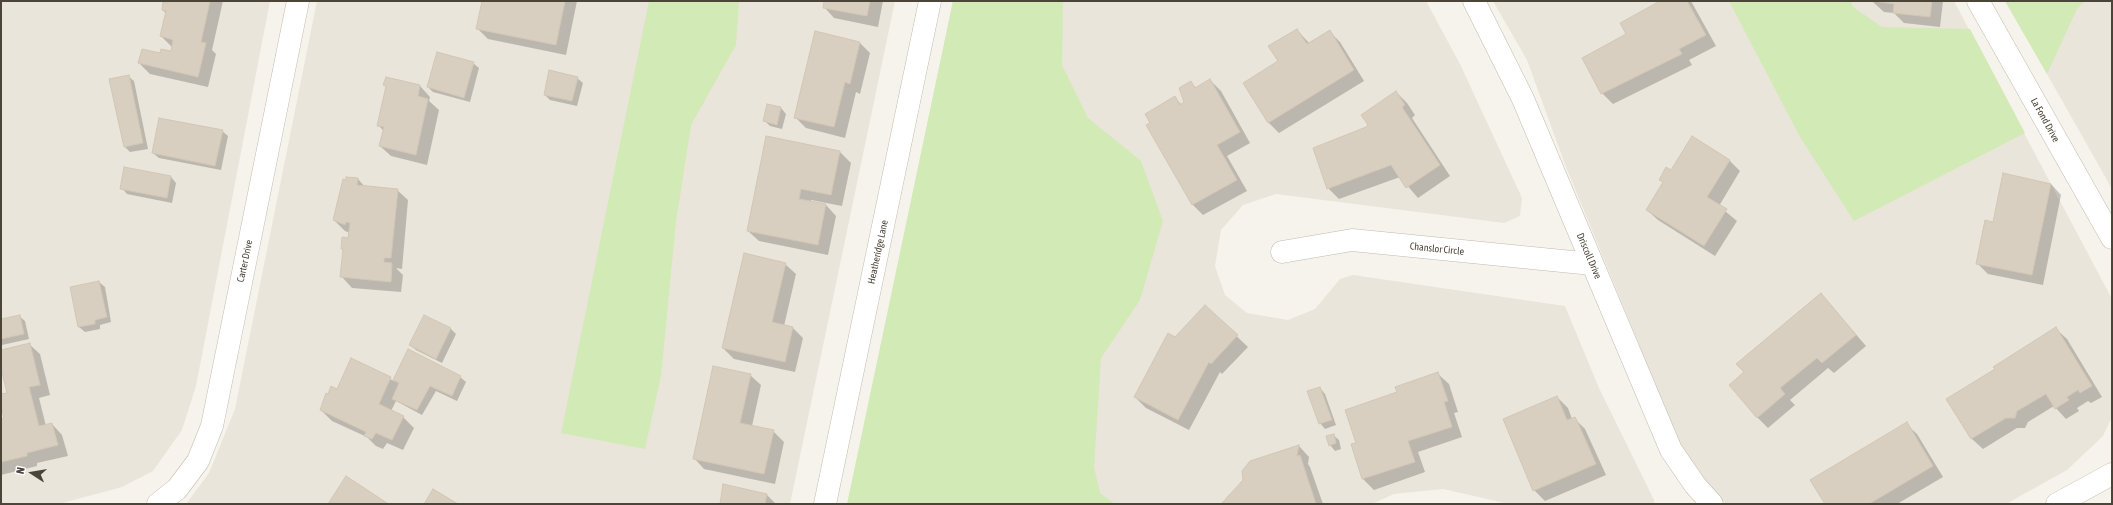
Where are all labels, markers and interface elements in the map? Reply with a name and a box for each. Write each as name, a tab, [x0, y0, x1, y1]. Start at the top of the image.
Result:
street label: La Fond Drive	[2028, 96, 2062, 144]
street label: Heatheridge Lane	[865, 219, 891, 285]
street label: Driscoll Drive	[1574, 231, 1604, 281]
street label: Carter Drive	[235, 239, 255, 283]
street label: Chanslor Circle	[1409, 240, 1465, 258]
north arrow	[12, 453, 52, 493]
text: N	[14, 466, 27, 475]

